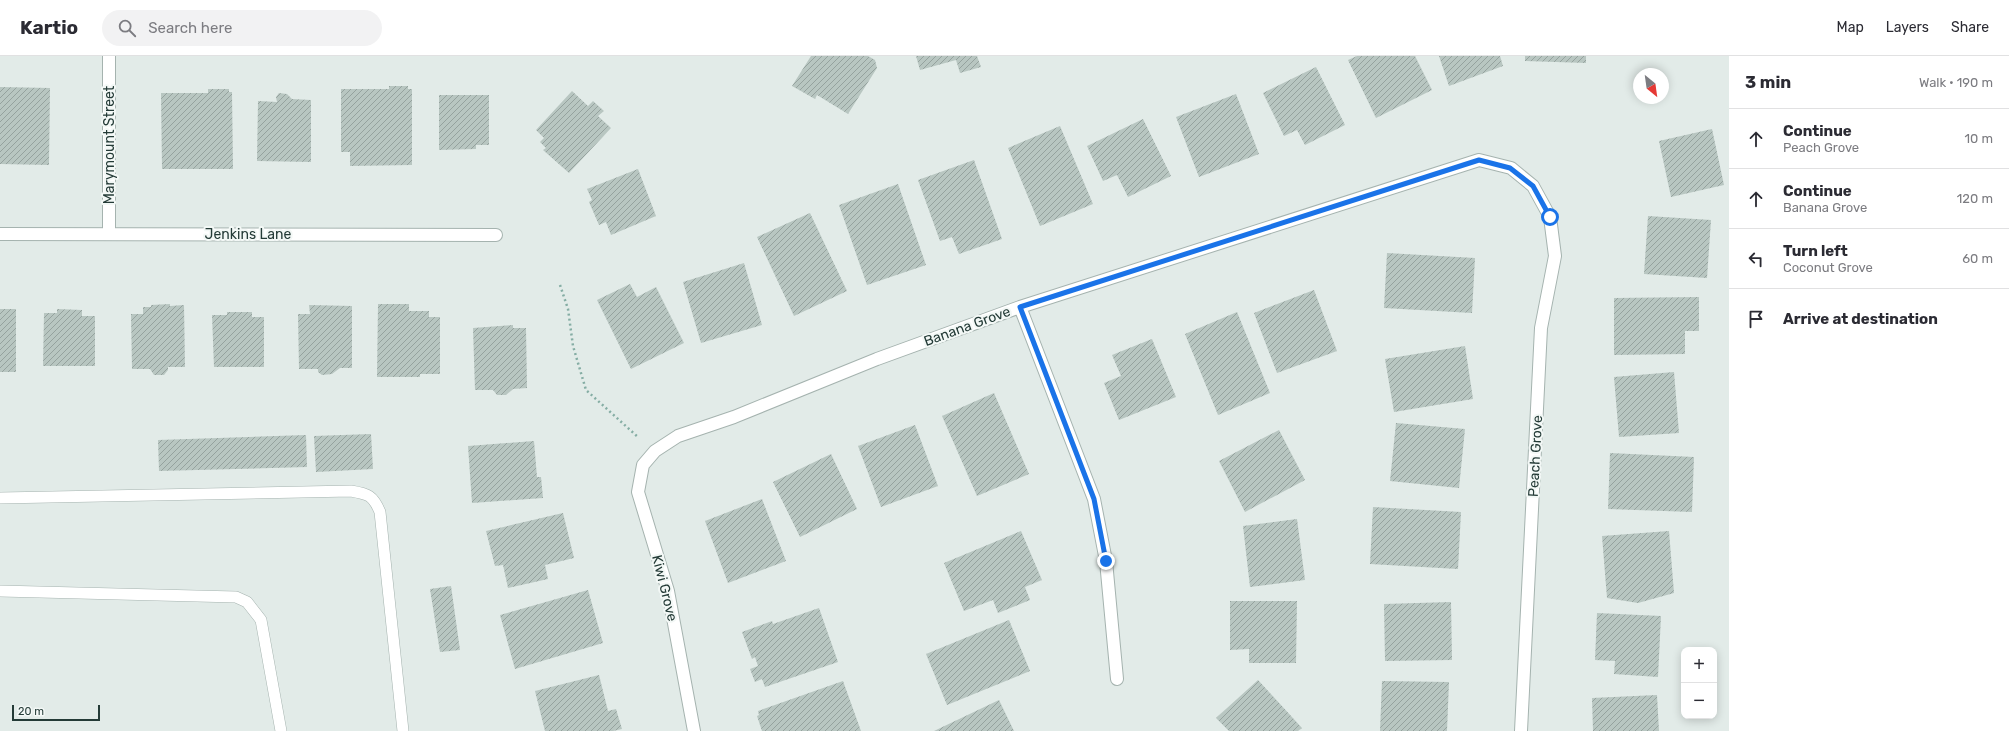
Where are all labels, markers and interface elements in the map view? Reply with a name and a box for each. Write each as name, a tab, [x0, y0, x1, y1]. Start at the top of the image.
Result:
search box	[102, 10, 382, 46]
text: Kartio	[20, 16, 78, 39]
icon: search	[116, 17, 138, 39]
text: Search here	[148, 19, 232, 37]
text: Map	[1837, 19, 1864, 36]
text: Layers	[1886, 19, 1929, 36]
text: Share	[1951, 19, 1989, 36]
north arrow	[1633, 68, 1669, 104]
text: 3 min	[1745, 72, 1791, 92]
text: Walk · 190 m	[1919, 75, 1993, 90]
street label: Marymount Street	[101, 85, 118, 204]
text: Continue	[1783, 122, 1852, 140]
icon: ahead	[1745, 128, 1767, 150]
text: 10 m	[1964, 131, 1993, 146]
text: Peach Grove	[1783, 140, 1859, 155]
text: Continue	[1783, 182, 1852, 200]
icon: ahead	[1745, 188, 1767, 210]
text: 120 m	[1957, 191, 1993, 206]
text: Banana Grove	[1783, 200, 1867, 215]
route start	[1541, 208, 1559, 226]
street label: Jenkins Lane	[205, 226, 292, 243]
text: Turn left	[1783, 242, 1848, 260]
icon: left	[1745, 248, 1767, 270]
text: 60 m	[1962, 251, 1993, 266]
text: Coconut Grove	[1783, 260, 1873, 275]
street label: Banana Grove	[922, 303, 1013, 350]
icon: arrive	[1745, 308, 1767, 330]
text: Arrive at destination	[1783, 310, 1938, 328]
street label: Peach Grove	[1525, 414, 1546, 497]
route end	[1097, 552, 1115, 570]
street label: Kiwi Grove	[648, 553, 681, 623]
map controls	[1681, 647, 1717, 719]
button: +	[1681, 647, 1717, 683]
button: −	[1681, 683, 1717, 719]
scale bar	[12, 703, 100, 722]
text: 20 m	[18, 705, 44, 718]

